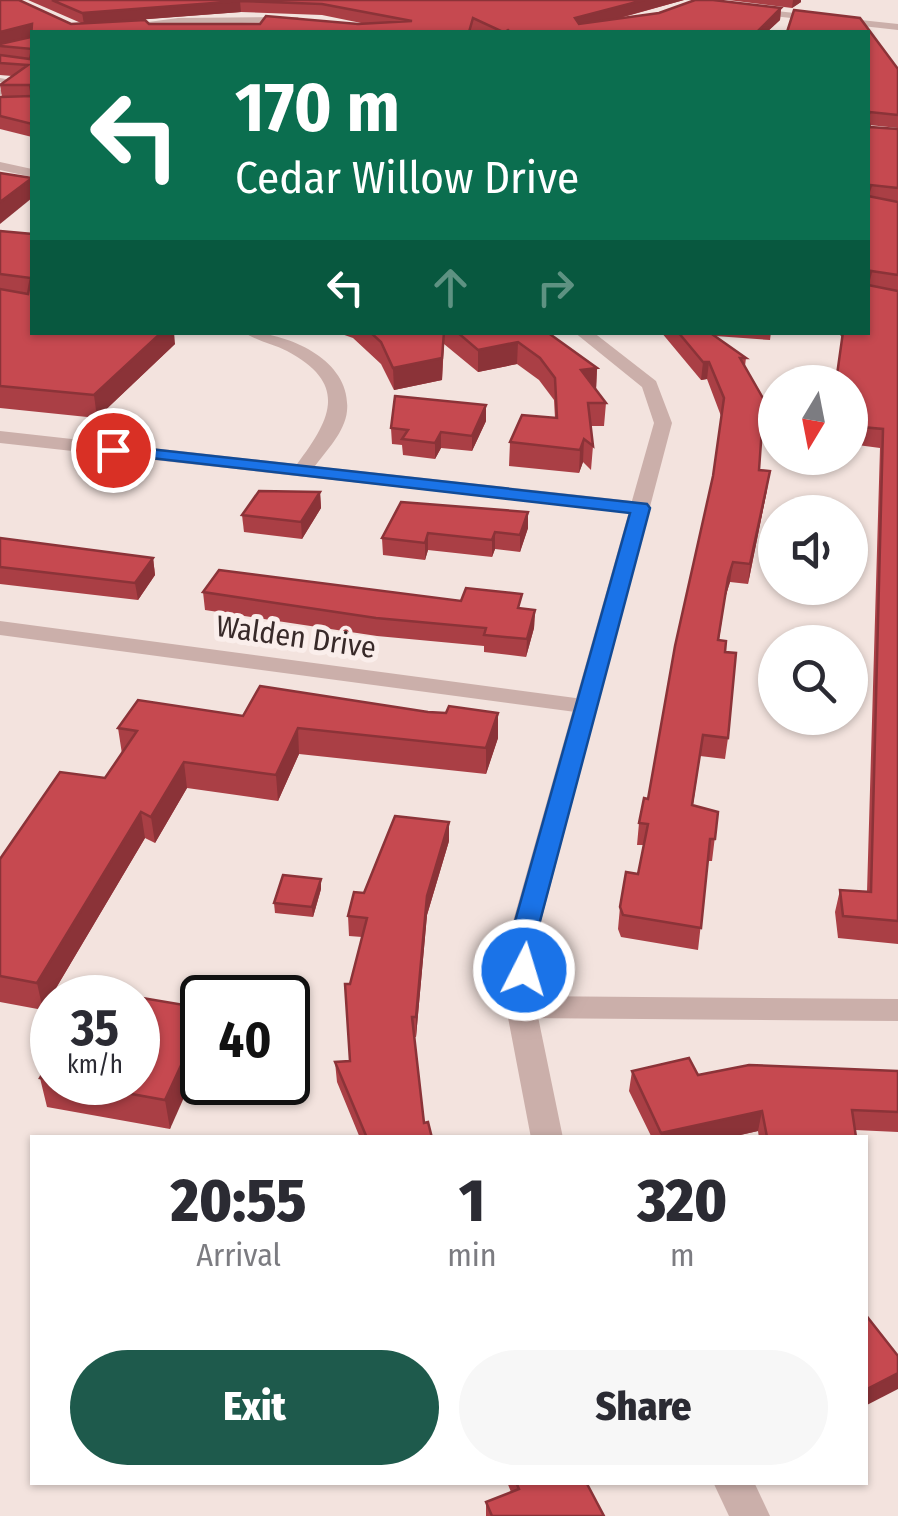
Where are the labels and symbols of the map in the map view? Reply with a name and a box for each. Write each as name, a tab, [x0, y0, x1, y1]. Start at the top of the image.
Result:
north arrow	[758, 365, 868, 475]
pin	[71, 408, 156, 493]
street label: Walden Drive	[214, 608, 378, 666]
position arrow	[472, 918, 576, 1022]
speed limit sign: 40	[180, 975, 310, 1105]

